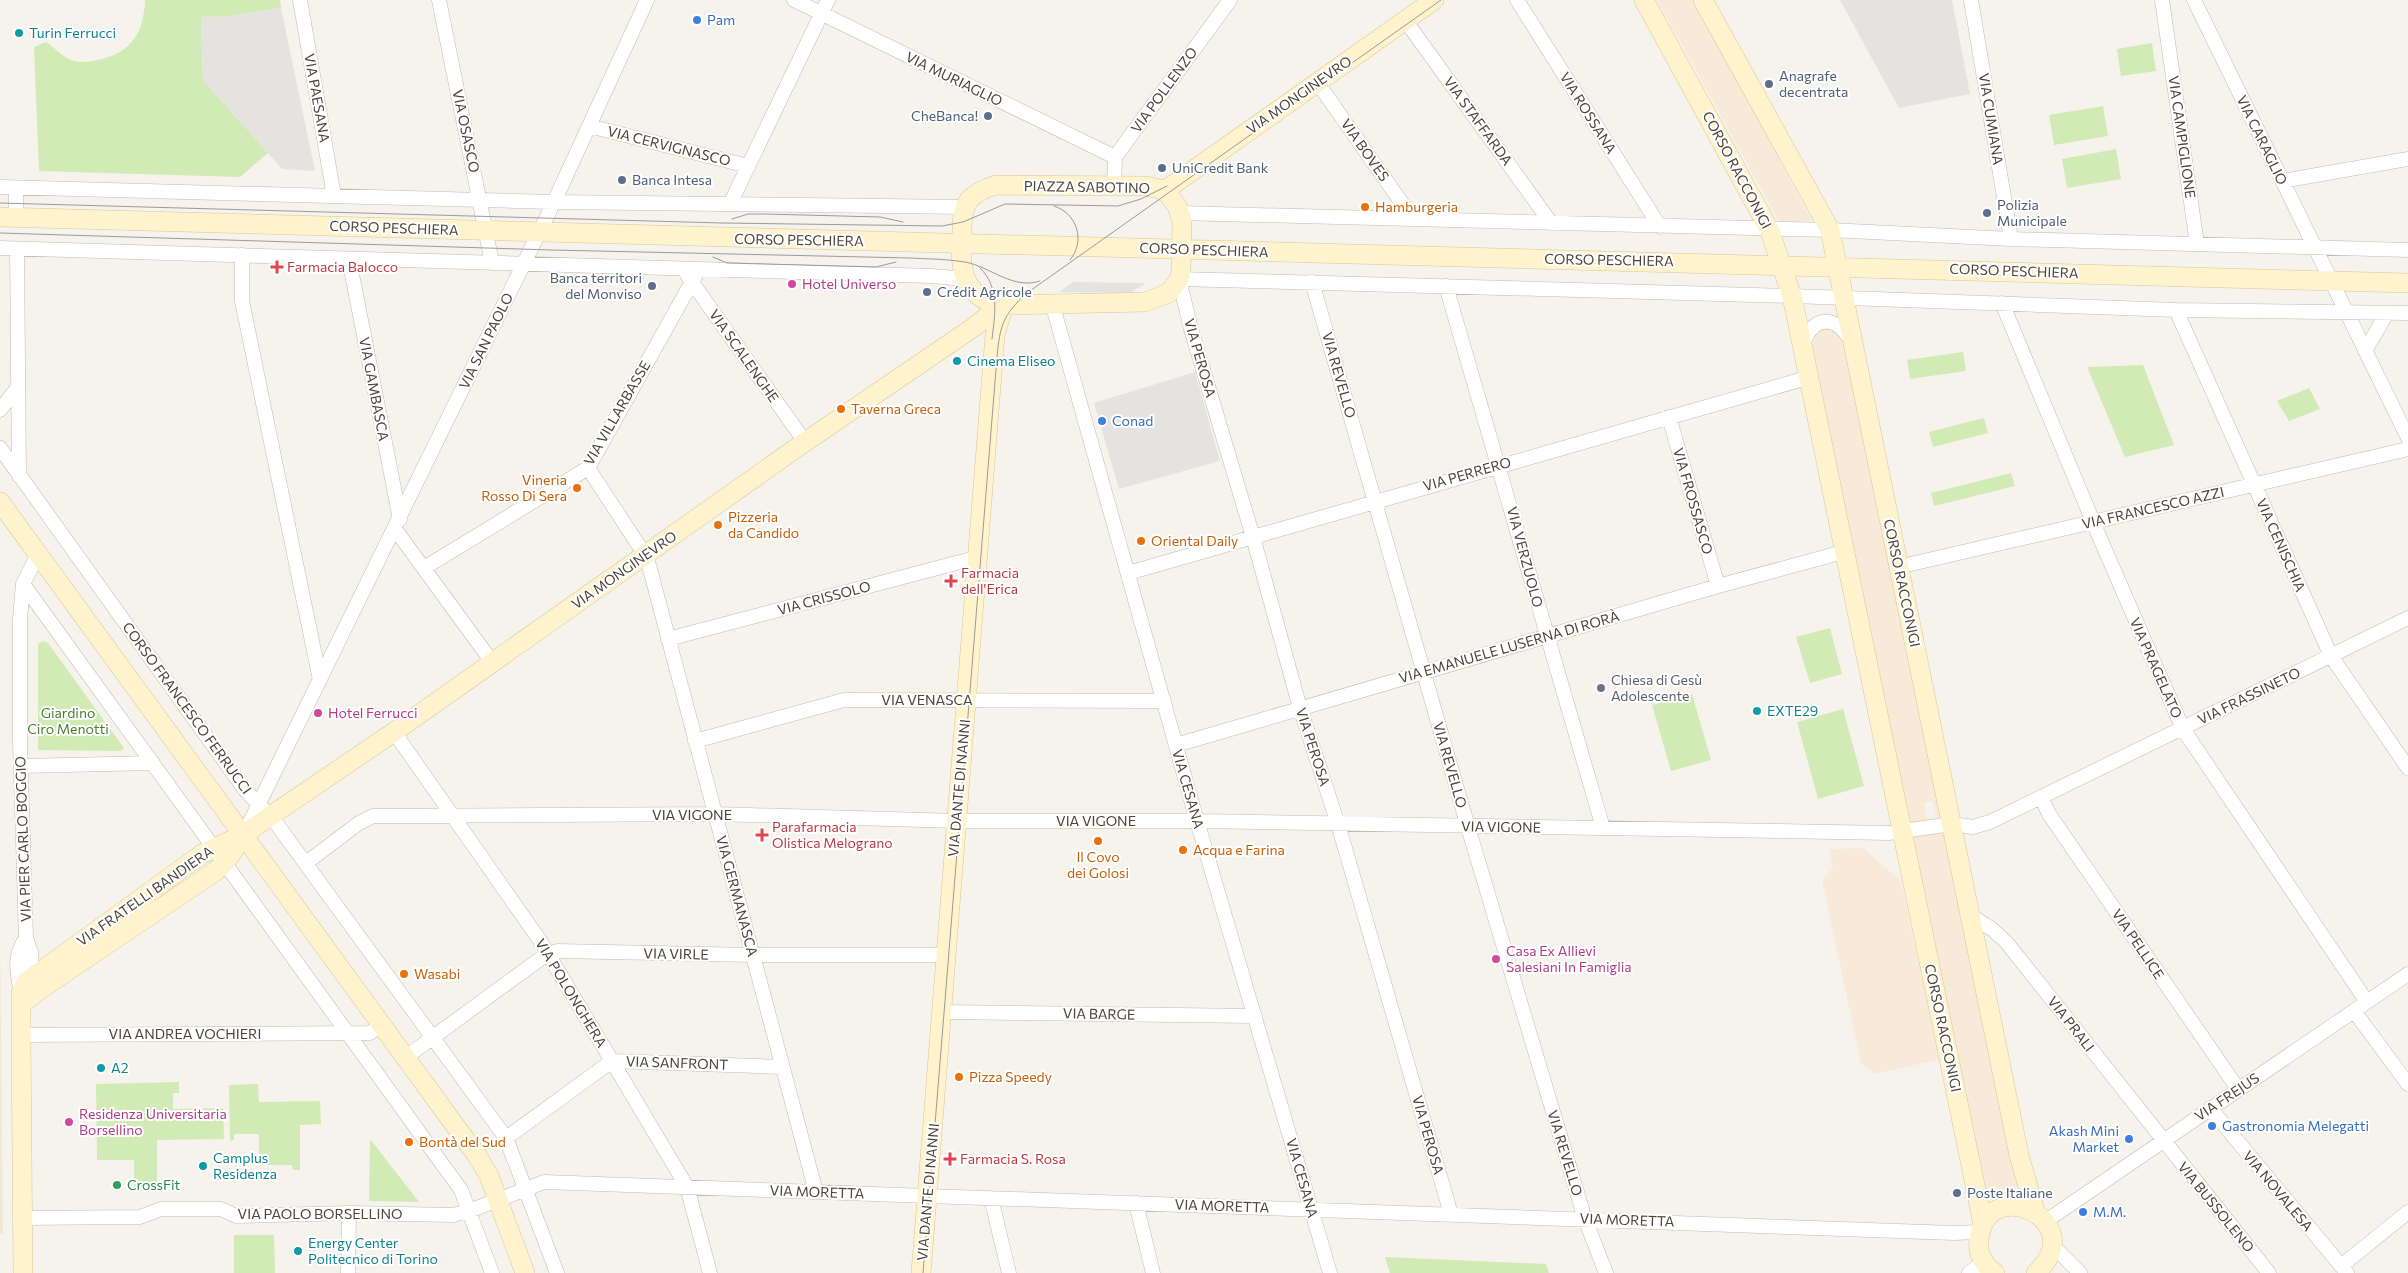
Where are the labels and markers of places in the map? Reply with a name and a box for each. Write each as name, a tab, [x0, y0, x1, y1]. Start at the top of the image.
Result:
place label: Pam	[707, 11, 735, 28]
marker: Pam	[691, 14, 703, 26]
place label: Turin Ferrucci	[29, 24, 116, 41]
marker: Turin Ferrucci	[13, 27, 25, 39]
place label: Anagrafe decentrata	[1779, 67, 1848, 100]
marker: Anagrafe decentrata	[1763, 78, 1775, 90]
place label: CheBanca!	[911, 107, 978, 124]
marker: CheBanca!	[982, 110, 994, 122]
place label: UniCredit Bank	[1172, 159, 1269, 176]
marker: UniCredit Bank	[1156, 162, 1168, 174]
place label: Banca Intesa	[632, 171, 712, 188]
marker: Banca Intesa	[616, 174, 628, 186]
place label: Polizia Municipale	[1997, 196, 2067, 229]
place label: Hamburgeria	[1375, 198, 1458, 215]
marker: Hamburgeria	[1359, 201, 1371, 213]
marker: Polizia Municipale	[1981, 207, 1993, 219]
place label: Farmacia Balocco	[287, 258, 398, 275]
marker: Farmacia Balocco	[271, 261, 283, 273]
place label: Banca territori del Monviso	[550, 269, 642, 302]
place label: Hotel Universo	[802, 275, 896, 292]
marker: Hotel Universo	[786, 278, 798, 290]
marker: Banca territori del Monviso	[646, 280, 658, 292]
place label: Crédit Agricole	[937, 283, 1032, 300]
marker: Crédit Agricole	[921, 286, 933, 298]
place label: Cinema Eliseo	[967, 352, 1055, 369]
marker: Cinema Eliseo	[951, 355, 963, 367]
place label: Taverna Greca	[851, 400, 941, 417]
marker: Taverna Greca	[835, 403, 847, 415]
place label: Conad	[1112, 412, 1153, 429]
marker: Conad	[1096, 415, 1108, 427]
place label: Vineria Rosso Di Sera	[481, 471, 567, 504]
marker: Vineria Rosso Di Sera	[571, 482, 583, 494]
place label: Pizzeria da Candido	[728, 508, 799, 541]
marker: Pizzeria da Candido	[712, 519, 724, 531]
place label: Oriental Daily	[1151, 532, 1238, 549]
marker: Oriental Daily	[1135, 535, 1147, 547]
place label: Farmacia dell'Erica	[961, 564, 1019, 597]
marker: Farmacia dell'Erica	[945, 575, 957, 587]
place label: Chiesa di Gesù Adolescente	[1611, 671, 1702, 704]
marker: Chiesa di Gesù Adolescente	[1595, 682, 1607, 694]
place label: EXTE29	[1767, 702, 1818, 719]
place label: Hotel Ferrucci	[328, 704, 418, 721]
marker: EXTE29	[1751, 705, 1763, 717]
marker: Hotel Ferrucci	[312, 707, 324, 719]
place label: Parafarmacia Olistica Melograno	[772, 818, 893, 851]
marker: Parafarmacia Olistica Melograno	[756, 829, 768, 841]
marker: Il Covo dei Golosi	[1092, 835, 1104, 847]
place label: Acqua e Farina	[1193, 841, 1285, 858]
marker: Acqua e Farina	[1177, 844, 1189, 856]
place label: Il Covo dei Golosi	[1067, 848, 1129, 881]
place label: Casa Ex Allievi Salesiani In Famiglia	[1506, 942, 1632, 975]
marker: Casa Ex Allievi Salesiani In Famiglia	[1490, 953, 1502, 965]
place label: Wasabi	[414, 965, 460, 982]
marker: Wasabi	[398, 968, 410, 980]
place label: A2	[111, 1059, 129, 1076]
marker: A2	[95, 1062, 107, 1074]
place label: Pizza Speedy	[969, 1068, 1052, 1085]
marker: Pizza Speedy	[953, 1071, 965, 1083]
place label: Residenza Universitaria Borsellino	[79, 1105, 227, 1138]
marker: Residenza Universitaria Borsellino	[63, 1116, 75, 1128]
place label: Gastronomia Melegatti	[2222, 1117, 2369, 1134]
marker: Gastronomia Melegatti	[2206, 1120, 2218, 1132]
place label: Akash Mini Market	[2049, 1122, 2119, 1155]
place label: Bontà del Sud	[419, 1133, 506, 1150]
marker: Akash Mini Market	[2123, 1133, 2135, 1145]
marker: Bontà del Sud	[403, 1136, 415, 1148]
place label: Camplus Residenza	[213, 1149, 277, 1182]
place label: Farmacia S. Rosa	[960, 1150, 1066, 1167]
marker: Farmacia S. Rosa	[944, 1153, 956, 1165]
marker: Camplus Residenza	[197, 1160, 209, 1172]
place label: CrossFit	[127, 1176, 181, 1193]
marker: CrossFit	[111, 1179, 123, 1191]
place label: Poste Italiane	[1967, 1184, 2053, 1201]
marker: Poste Italiane	[1951, 1187, 1963, 1199]
place label: M.M.	[2093, 1203, 2126, 1220]
marker: M.M.	[2077, 1206, 2089, 1218]
place label: Energy Center Politecnico di Torino	[308, 1234, 438, 1267]
marker: Energy Center Politecnico di Torino	[292, 1245, 304, 1257]

